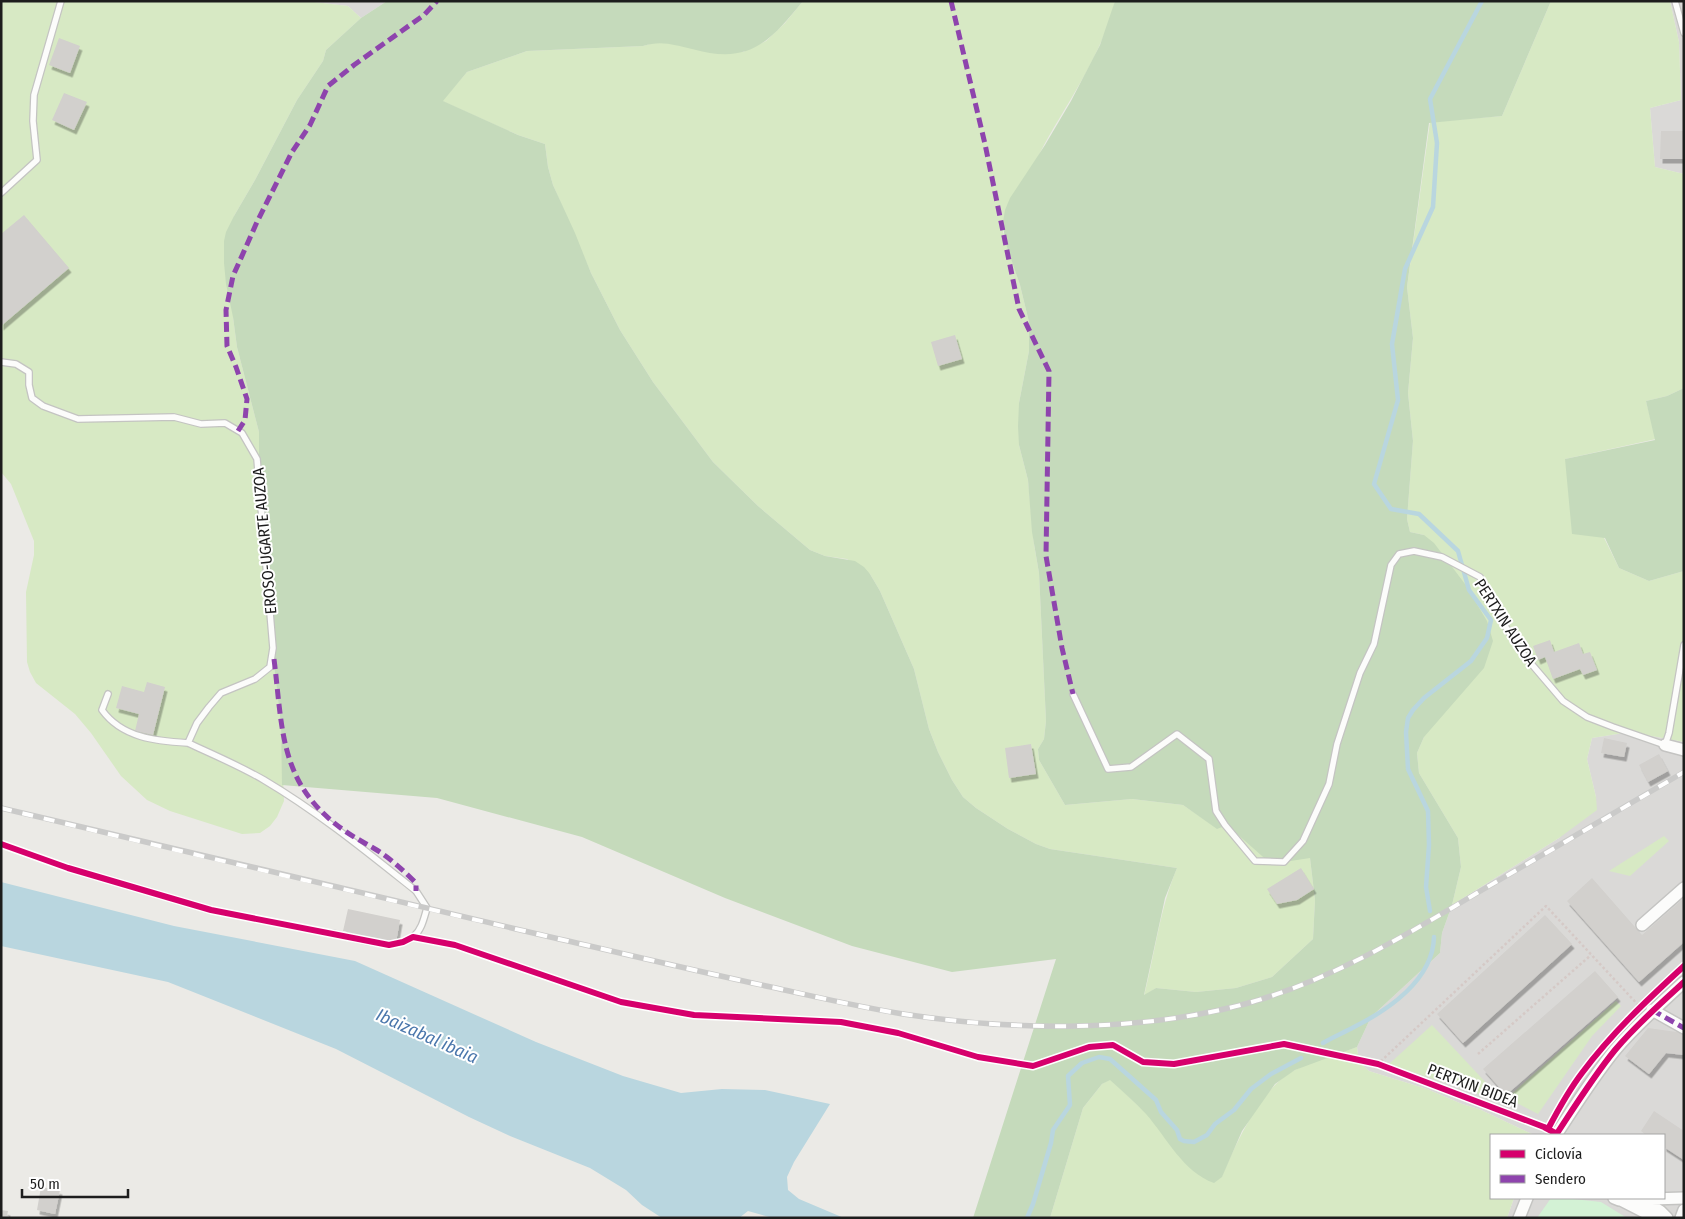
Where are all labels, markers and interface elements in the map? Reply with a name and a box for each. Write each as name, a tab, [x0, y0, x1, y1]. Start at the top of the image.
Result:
street label: EROSO-UGARTE AUZOA	[249, 466, 280, 615]
street label: PERTXIN AUZOA	[1470, 575, 1541, 670]
water label: Ibaizabal ibaia	[373, 1004, 481, 1068]
street label: PERTXIN BIDEA	[1425, 1060, 1521, 1112]
legend	[1490, 1134, 1665, 1199]
text: Ciclovía	[1535, 1145, 1582, 1163]
scale bar	[22, 1166, 129, 1198]
text: Sendero	[1535, 1170, 1586, 1188]
text: 50 m	[30, 1175, 60, 1193]

